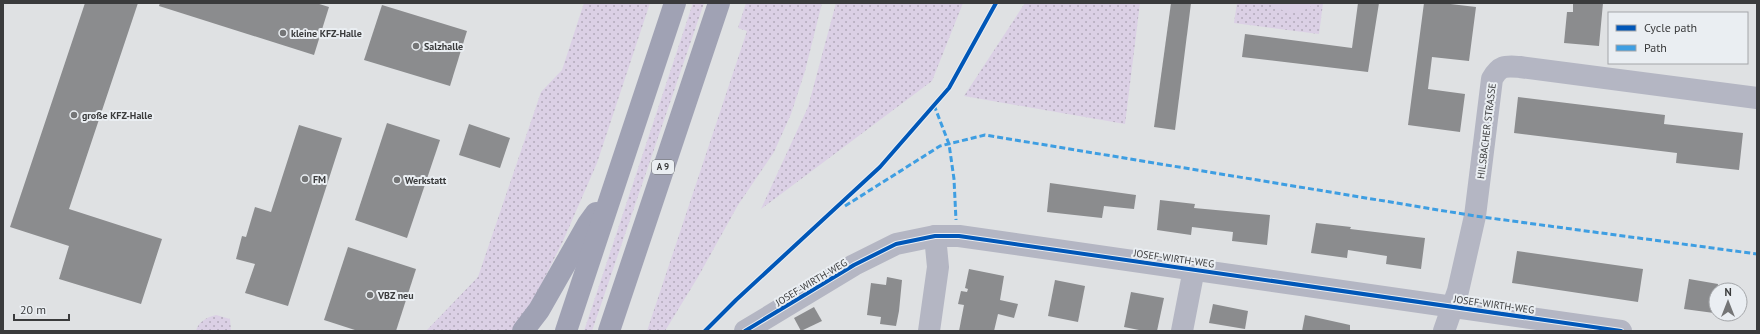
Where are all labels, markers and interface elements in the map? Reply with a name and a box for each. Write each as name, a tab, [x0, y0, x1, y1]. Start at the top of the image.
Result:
legend	[1608, 12, 1748, 64]
text: Cycle path	[1644, 20, 1697, 35]
place label: kleine KFZ-Halle	[291, 27, 362, 40]
marker: kleine KFZ-Halle	[278, 28, 288, 38]
place label: Salzhalle	[424, 40, 463, 53]
text: Path	[1644, 40, 1667, 55]
marker: Salzhalle	[411, 41, 421, 51]
street label: HILSBACHER STRASSE	[1474, 82, 1499, 180]
place label: große KFZ-Halle	[82, 109, 152, 122]
marker: große KFZ-Halle	[69, 110, 79, 120]
road number: A 9	[652, 160, 674, 174]
place label: FM	[313, 173, 326, 186]
marker: FM	[300, 174, 310, 184]
place label: Werkstatt	[405, 174, 447, 187]
marker: Werkstatt	[392, 175, 402, 185]
street label: JOSEF-WIRTH-WEG	[1132, 246, 1215, 271]
street label: JOSEF-WIRTH-WEG	[772, 256, 849, 309]
north arrow	[1708, 282, 1748, 322]
text: N	[1724, 285, 1732, 299]
place label: VBZ neu	[377, 289, 414, 302]
marker: VBZ neu	[365, 290, 375, 300]
street label: JOSEF-WIRTH-WEG	[1452, 292, 1535, 317]
scale bar	[14, 296, 69, 322]
text: 20 m	[20, 302, 46, 317]

